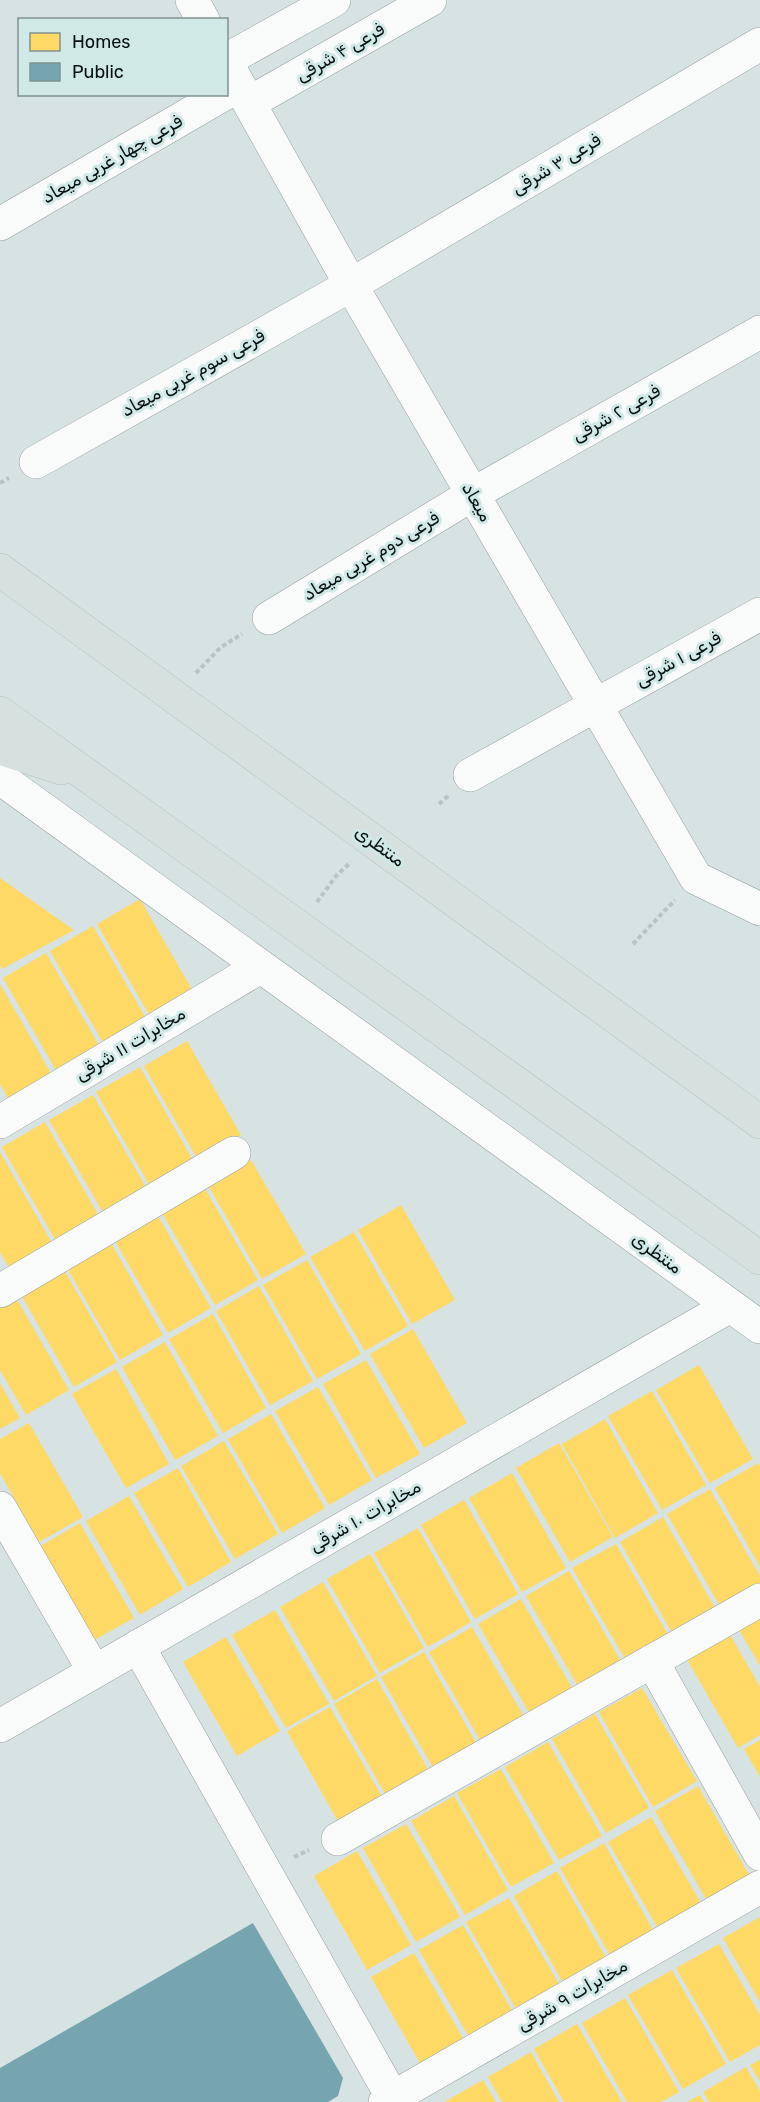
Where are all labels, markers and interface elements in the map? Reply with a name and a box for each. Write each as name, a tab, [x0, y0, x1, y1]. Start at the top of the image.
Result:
legend	[18, 18, 228, 96]
street label: فرعی ۴ شرقی	[292, 18, 388, 86]
text: Homes	[72, 31, 130, 53]
text: Public	[72, 61, 124, 83]
street label: فرعی چهار غربی میعاد	[38, 110, 186, 208]
street label: فرعی ۳ شرقی	[507, 129, 605, 199]
street label: فرعی سوم غربی میعاد	[117, 324, 269, 422]
street label: فرعی ۲ شرقی	[568, 380, 664, 446]
street label: میعاد	[457, 478, 497, 526]
street label: فرعی دوم غربی میعاد	[299, 507, 443, 605]
street label: فرعی ۱ شرقی	[631, 626, 725, 692]
street label: منتظری	[351, 820, 409, 872]
street label: مخابرات ۱۱ شرقی	[71, 1002, 189, 1086]
street label: منتظری	[628, 1227, 686, 1279]
street label: مخابرات ۱۰ شرقی	[305, 1475, 425, 1557]
street label: مخابرات ۹ شرقی	[513, 1954, 631, 2036]

